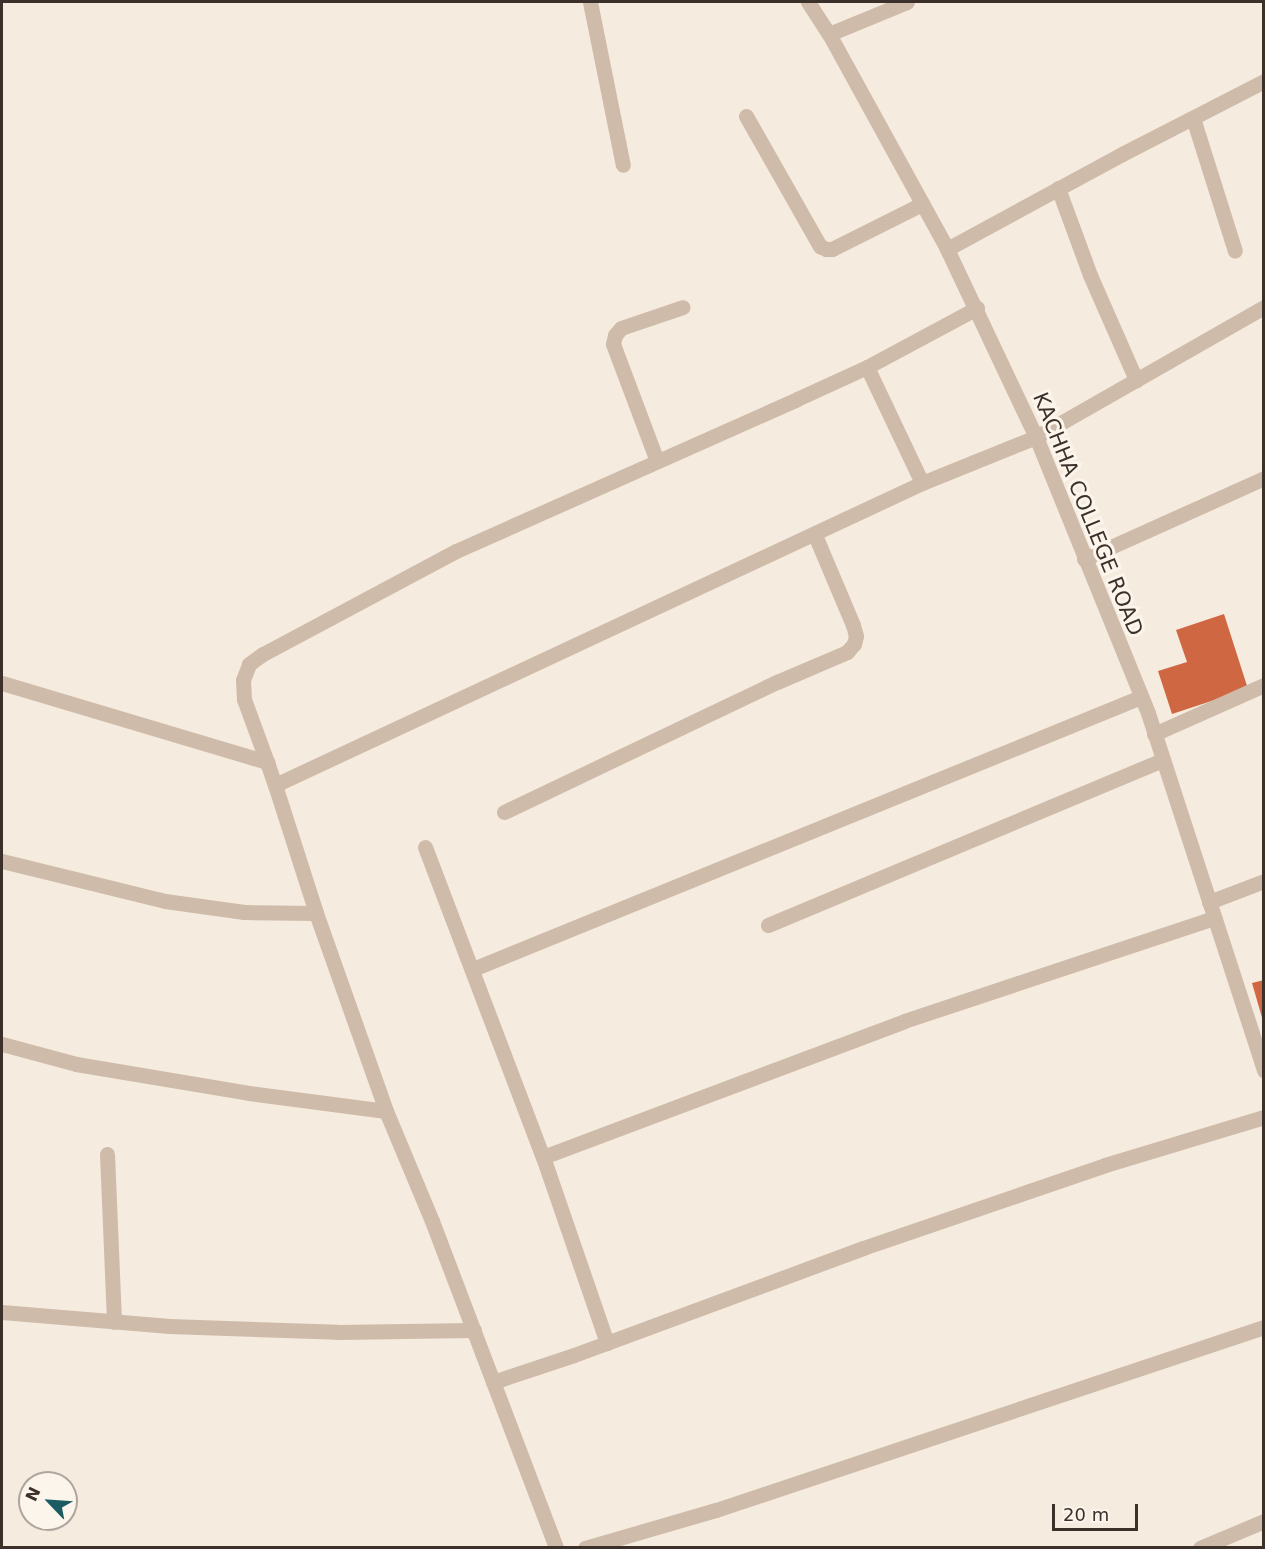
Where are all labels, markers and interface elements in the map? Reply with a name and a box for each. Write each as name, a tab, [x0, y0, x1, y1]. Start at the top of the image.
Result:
street label: KACHHA COLLEGE ROAD	[1028, 389, 1148, 639]
north arrow	[18, 1471, 78, 1531]
text: N	[22, 1484, 44, 1504]
scale bar	[1055, 1492, 1140, 1530]
text: 20 m	[1063, 1504, 1109, 1525]

